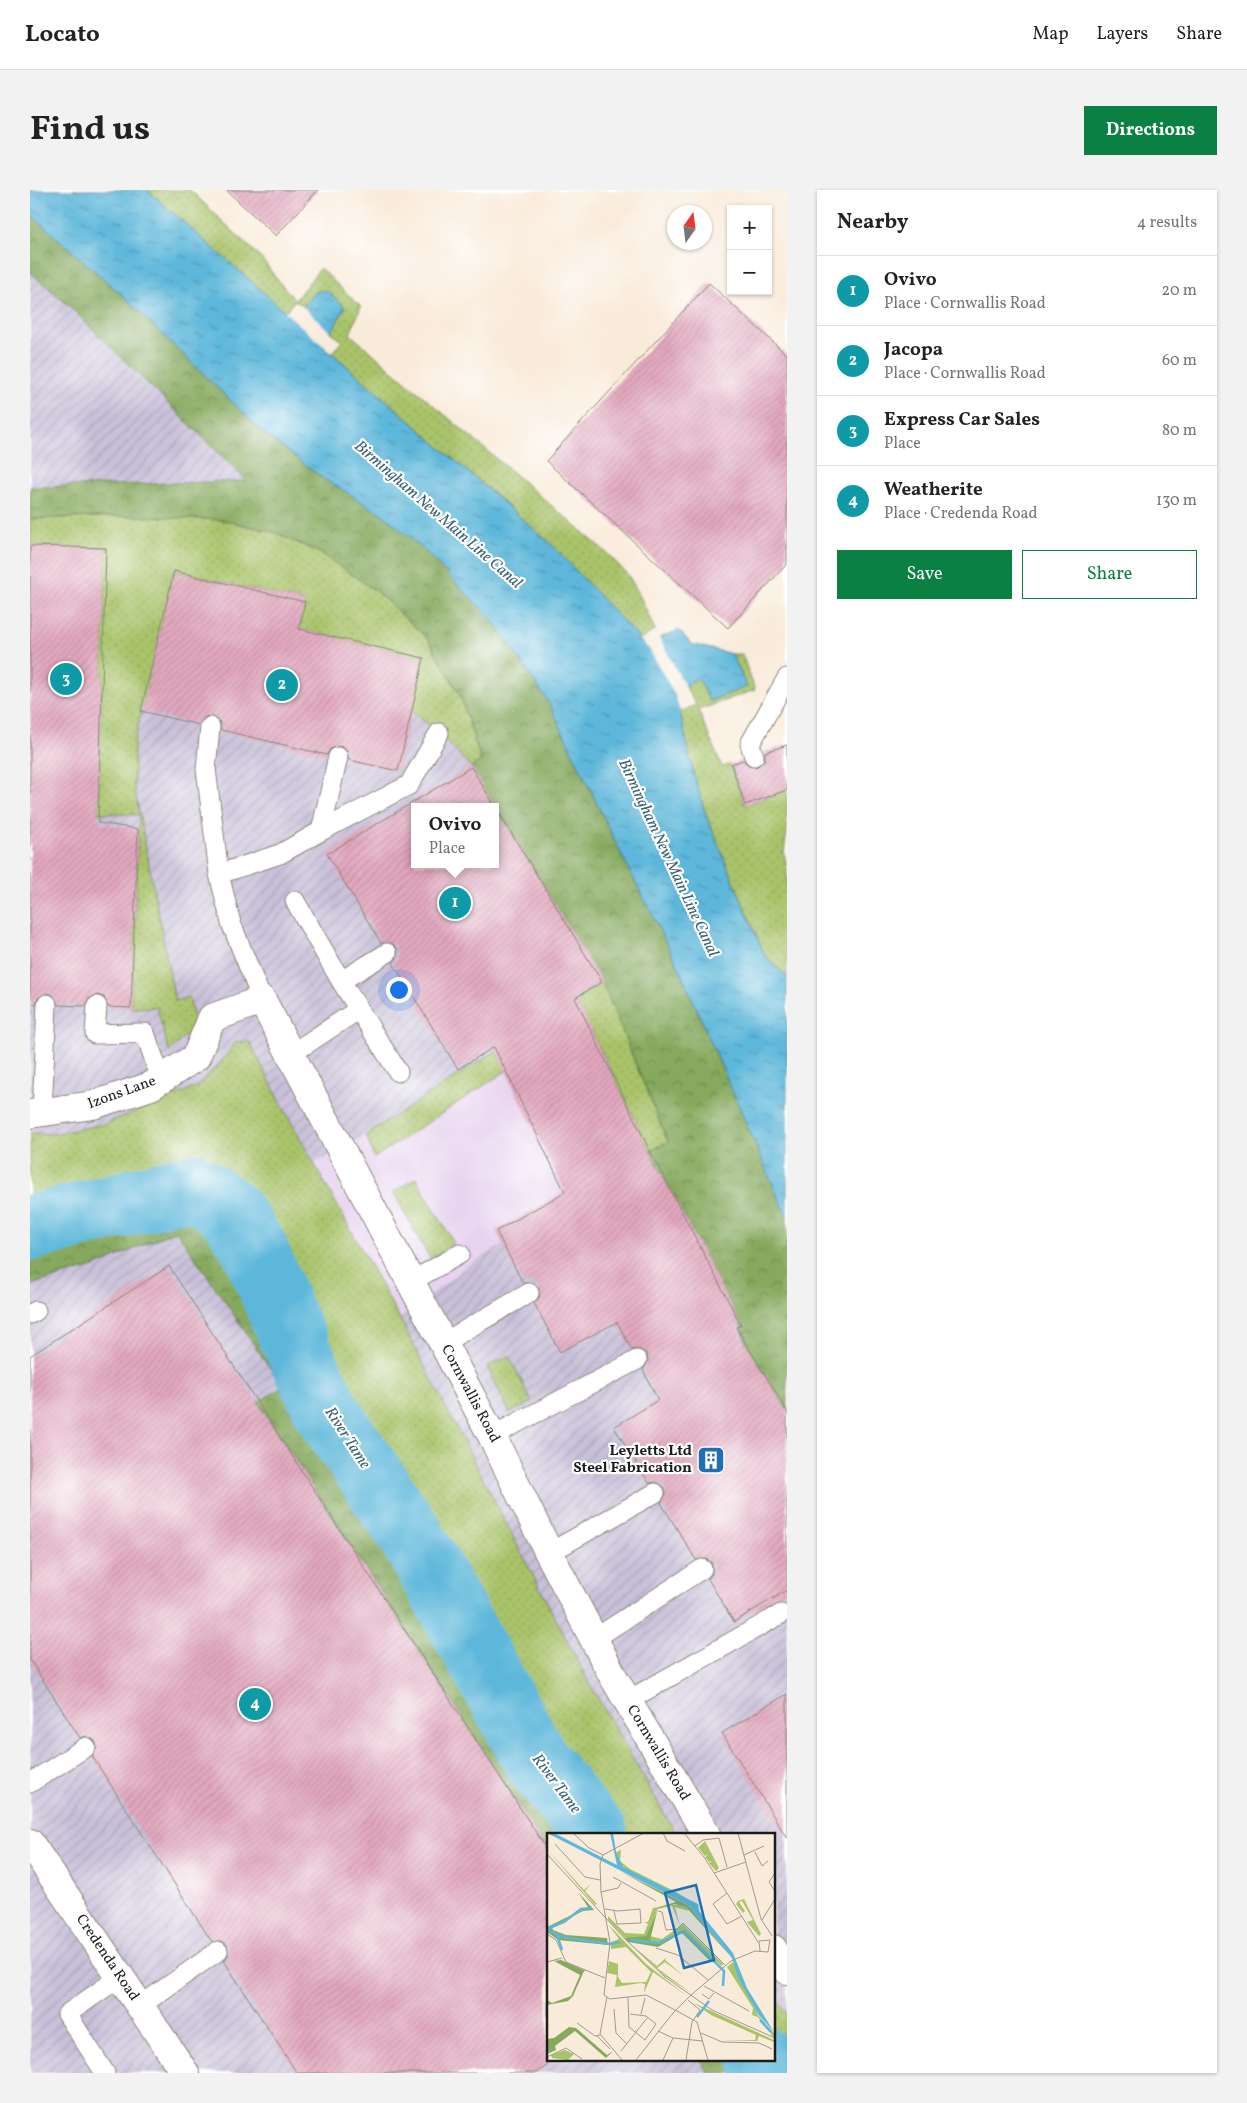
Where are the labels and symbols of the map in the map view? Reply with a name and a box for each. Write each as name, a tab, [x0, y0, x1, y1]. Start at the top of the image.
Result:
north arrow	[667, 205, 712, 250]
water label: Birmingham New Main Line Canal	[349, 436, 527, 594]
pin: 3	[50, 660, 82, 698]
pin: 2	[266, 666, 298, 704]
water label: Birmingham New Main Line Canal	[612, 755, 724, 961]
pin: 1	[439, 884, 471, 922]
your location	[386, 977, 412, 1003]
street label: Izons Lane	[85, 1071, 159, 1115]
street label: Cornwallis Road	[435, 1341, 505, 1447]
water label: River Tame	[319, 1403, 375, 1473]
place label: Leyletts Ltd Steel Fabrication	[573, 1441, 692, 1479]
building icon: Leyletts Ltd Steel Fabrication	[696, 1445, 726, 1475]
pin: 4	[239, 1685, 271, 1723]
street label: Cornwallis Road	[621, 1701, 695, 1805]
water label: River Tame	[526, 1750, 586, 1819]
inset map	[547, 1833, 774, 2060]
street label: Credenda Road	[70, 1910, 144, 2006]

